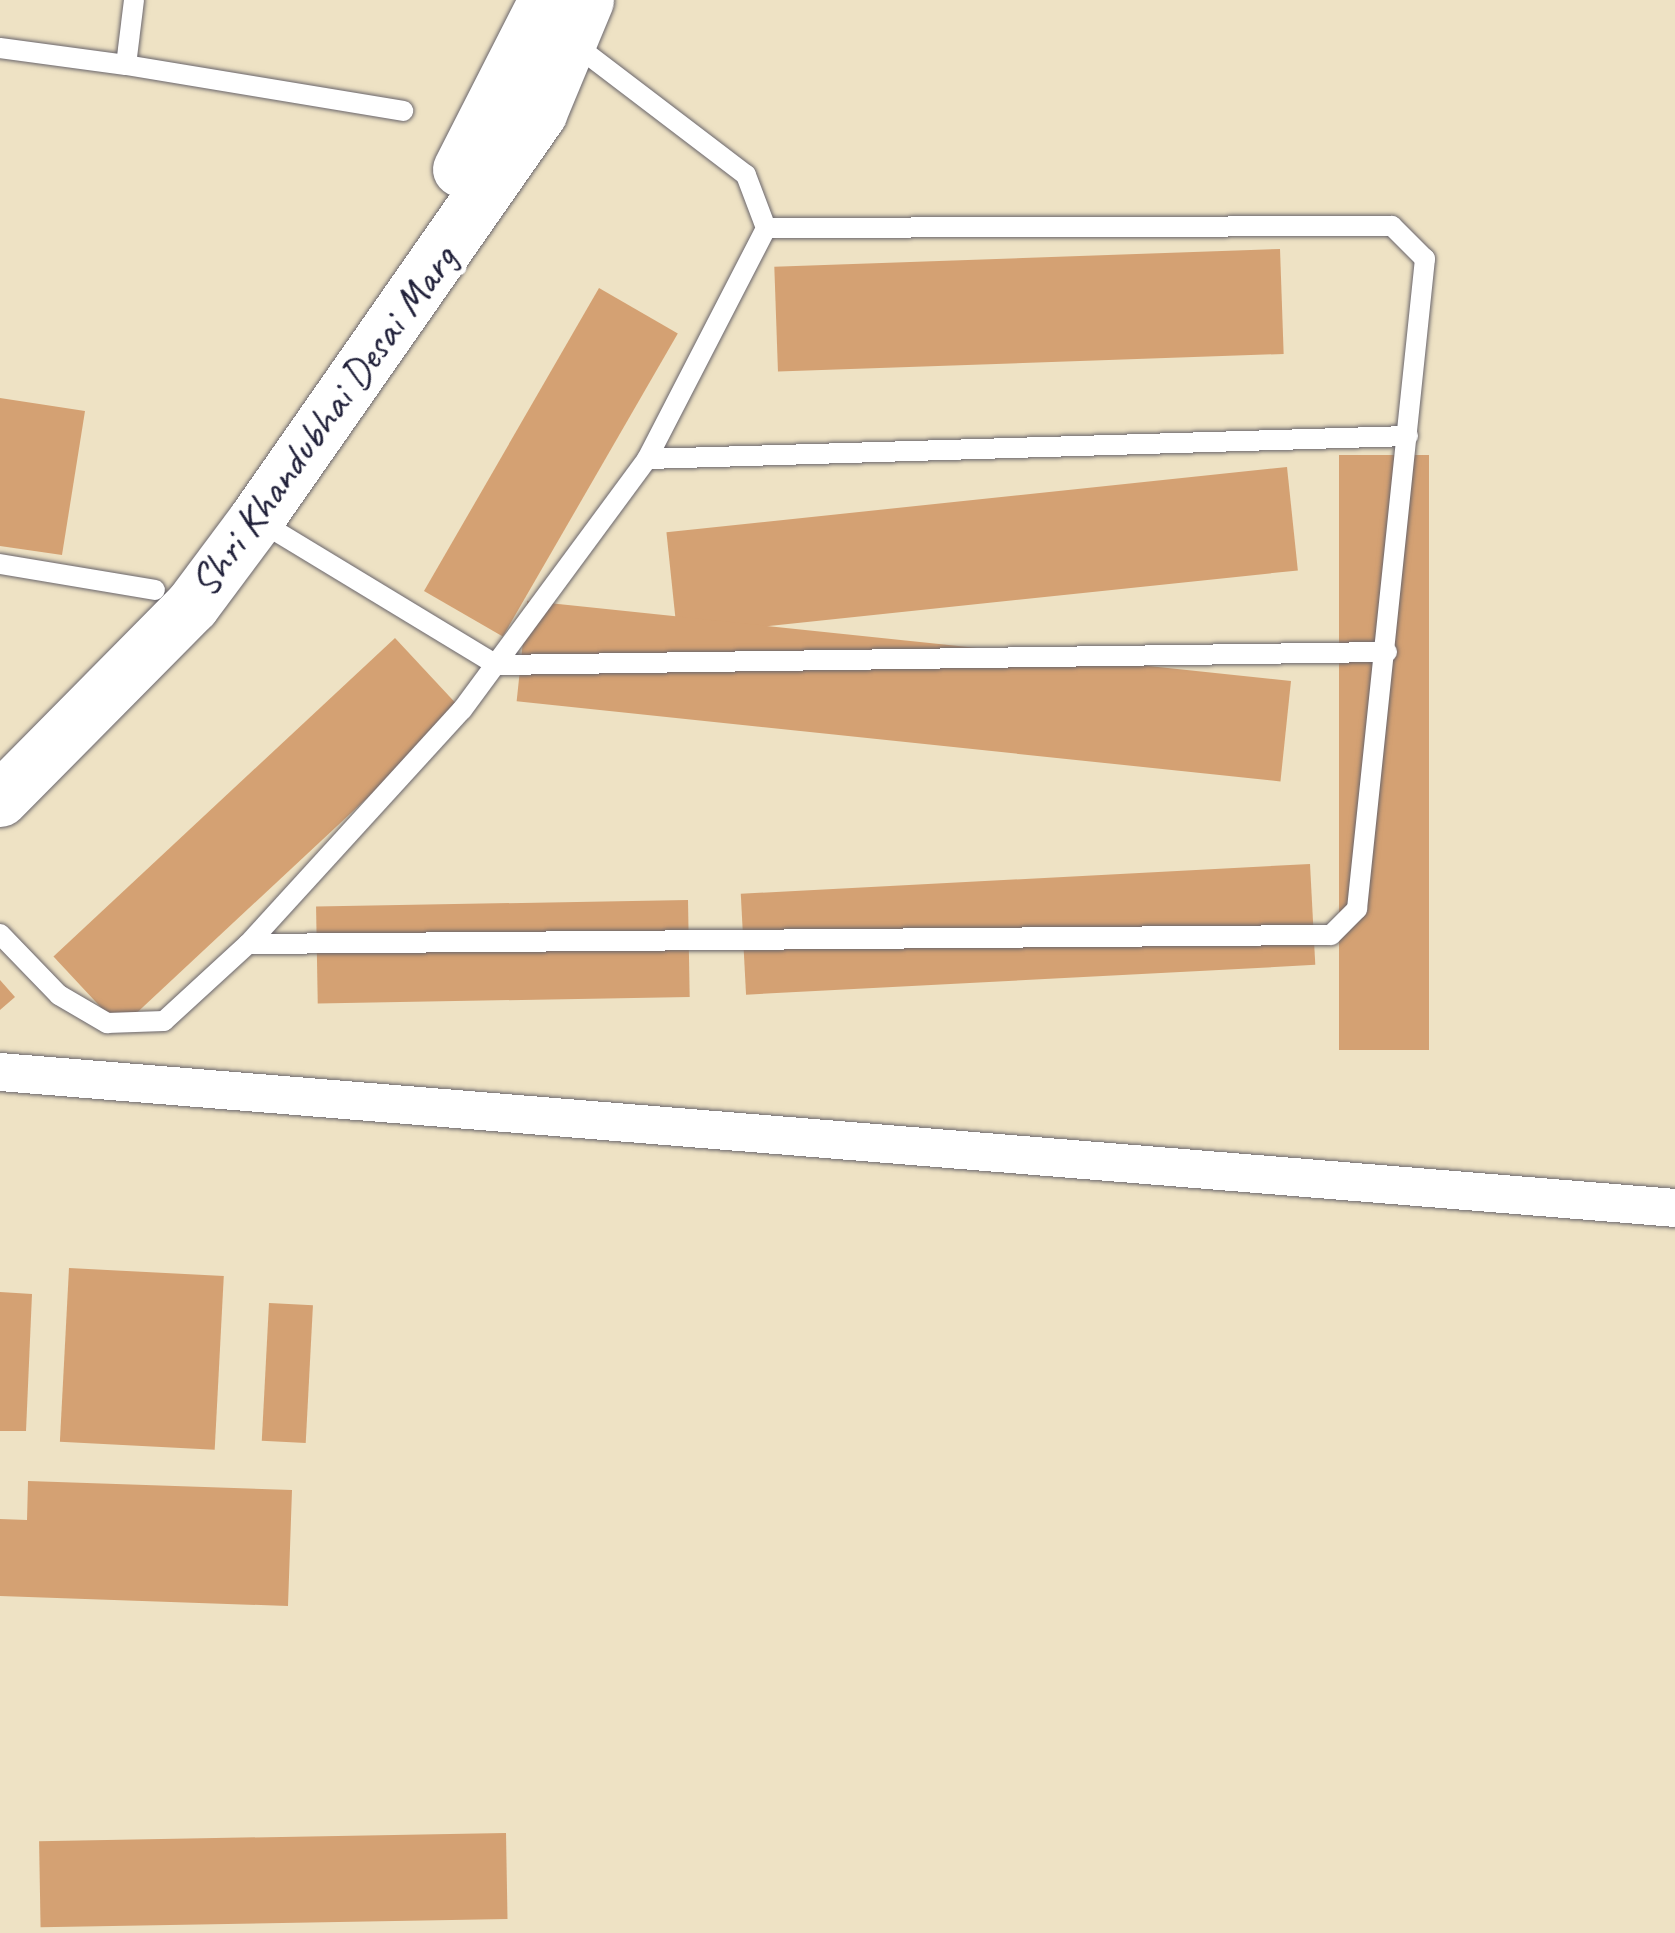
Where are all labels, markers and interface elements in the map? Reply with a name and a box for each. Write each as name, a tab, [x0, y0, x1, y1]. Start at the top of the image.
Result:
street label: Shri Khandubhai Desai Marg	[179, 235, 469, 607]

